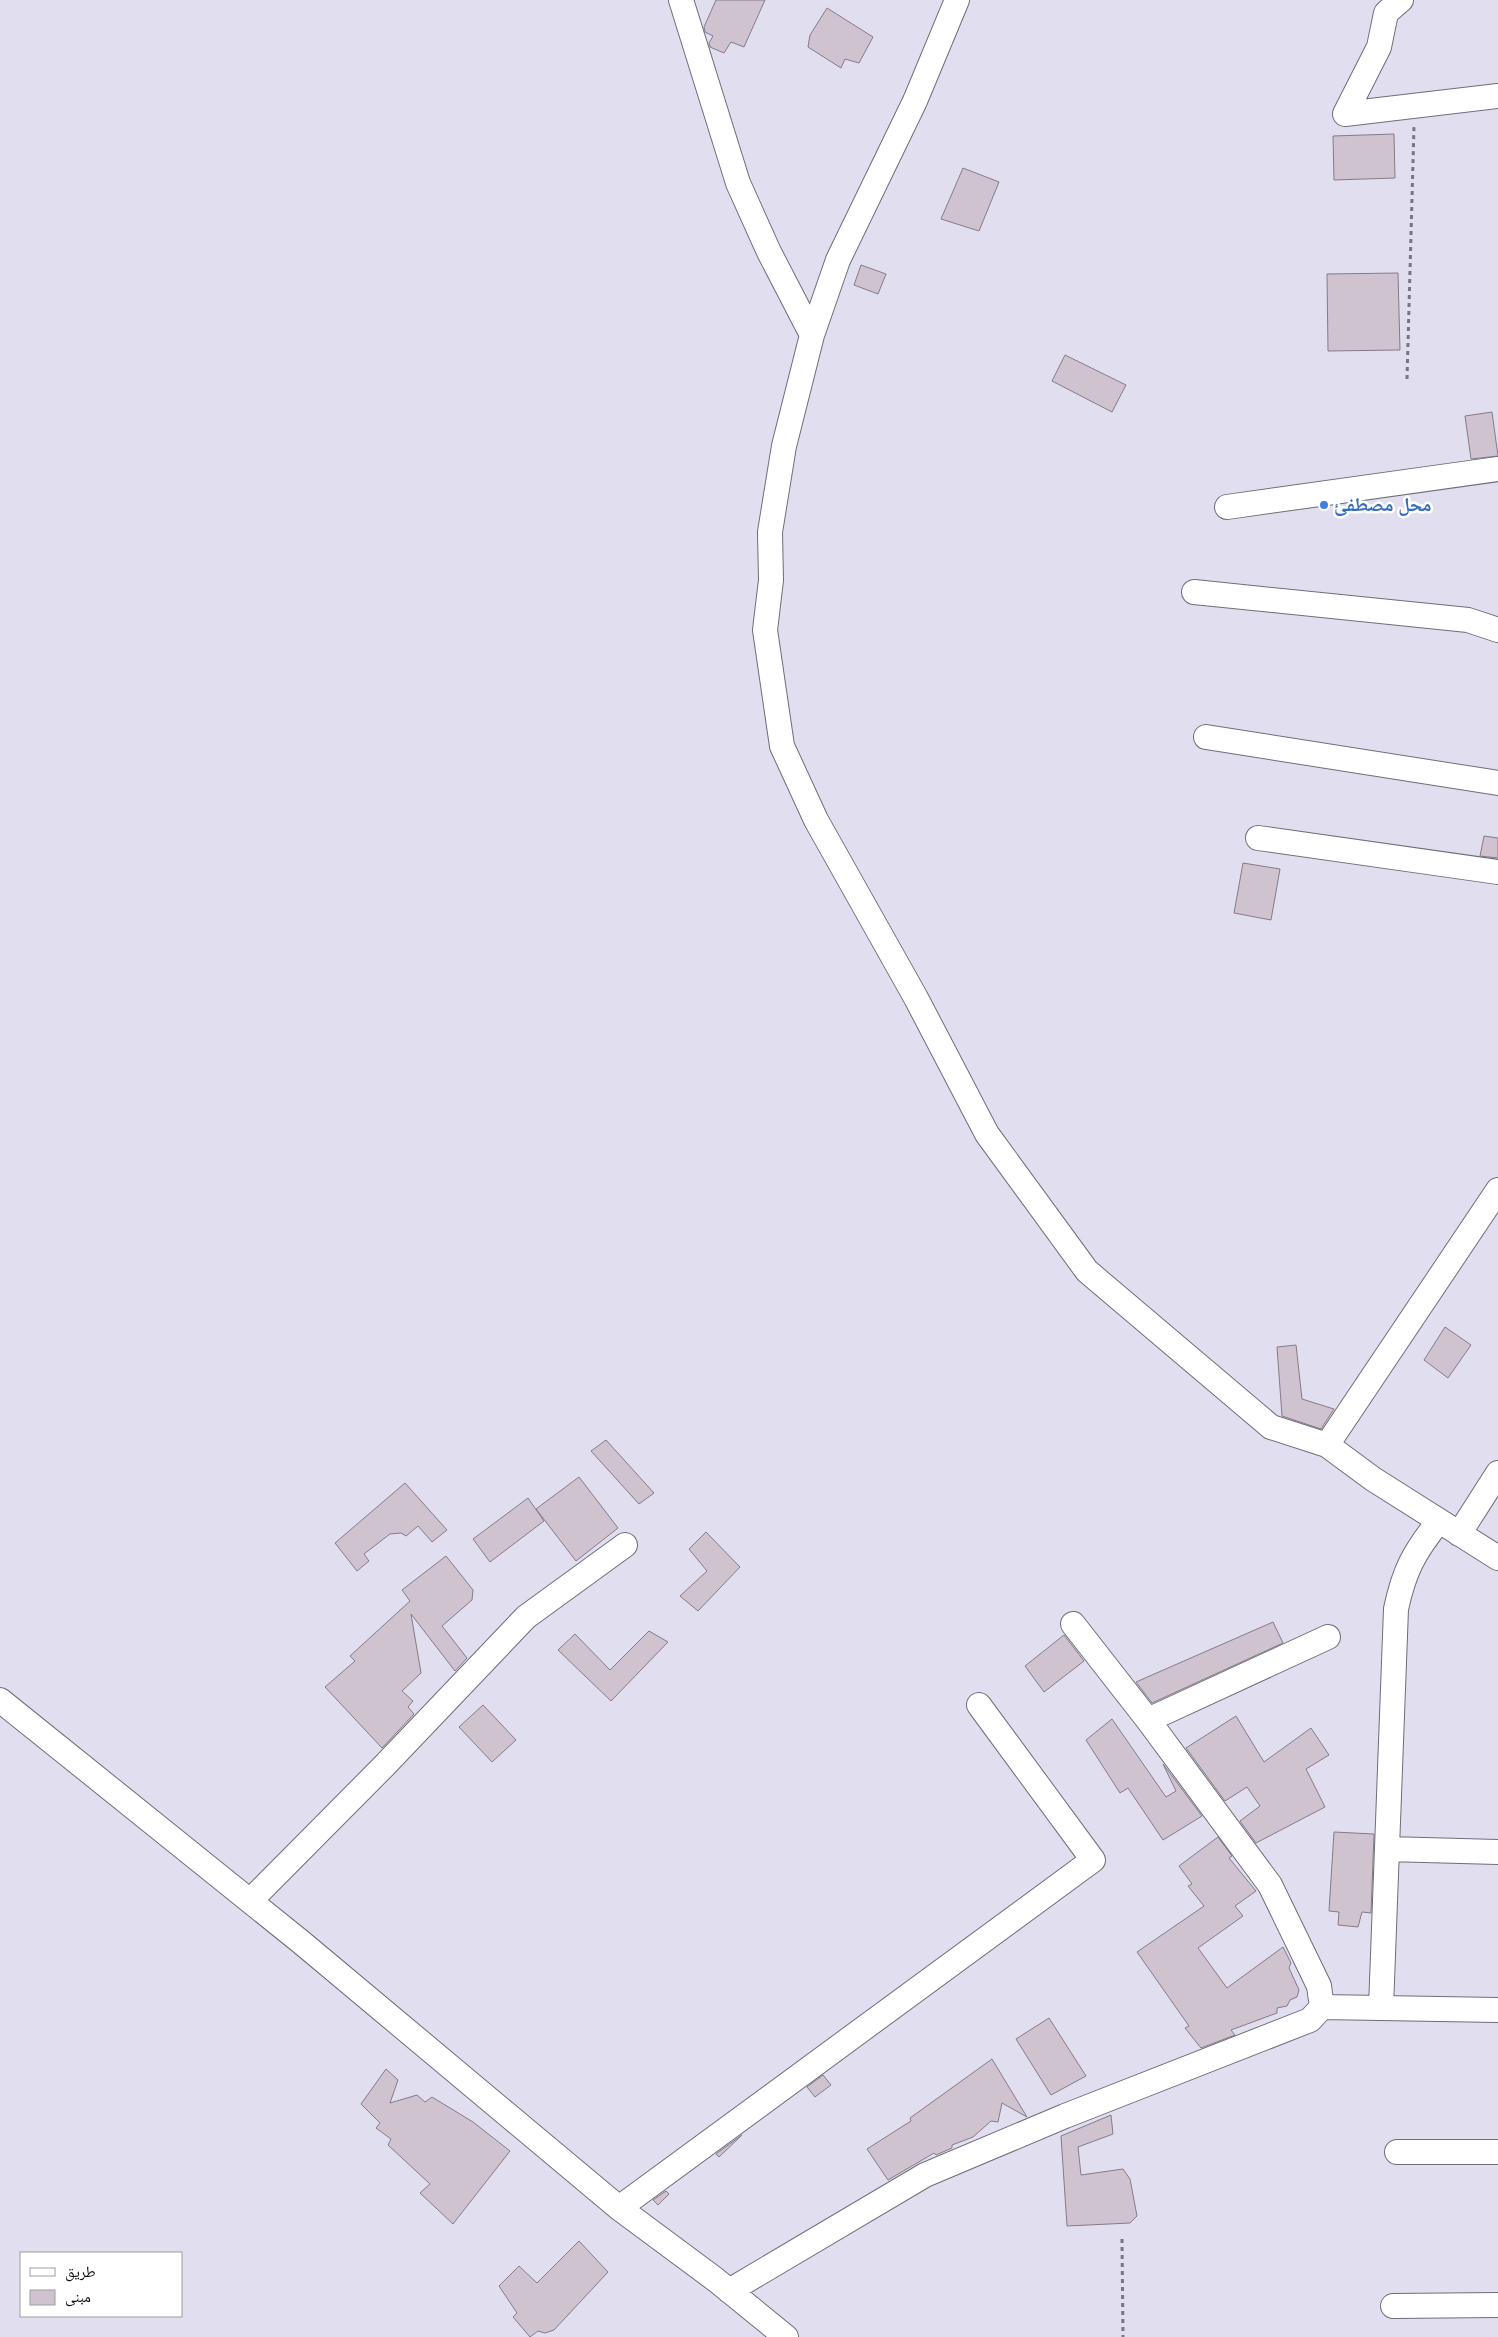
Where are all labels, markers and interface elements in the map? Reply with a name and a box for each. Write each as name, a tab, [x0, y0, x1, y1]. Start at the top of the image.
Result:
place label: محل مصطفئ	[1334, 494, 1431, 516]
marker: محل مصطفئ	[1318, 499, 1330, 511]
legend	[20, 2252, 182, 2317]
text: طريق	[65, 2263, 96, 2282]
text: مبنى	[65, 2288, 91, 2307]

